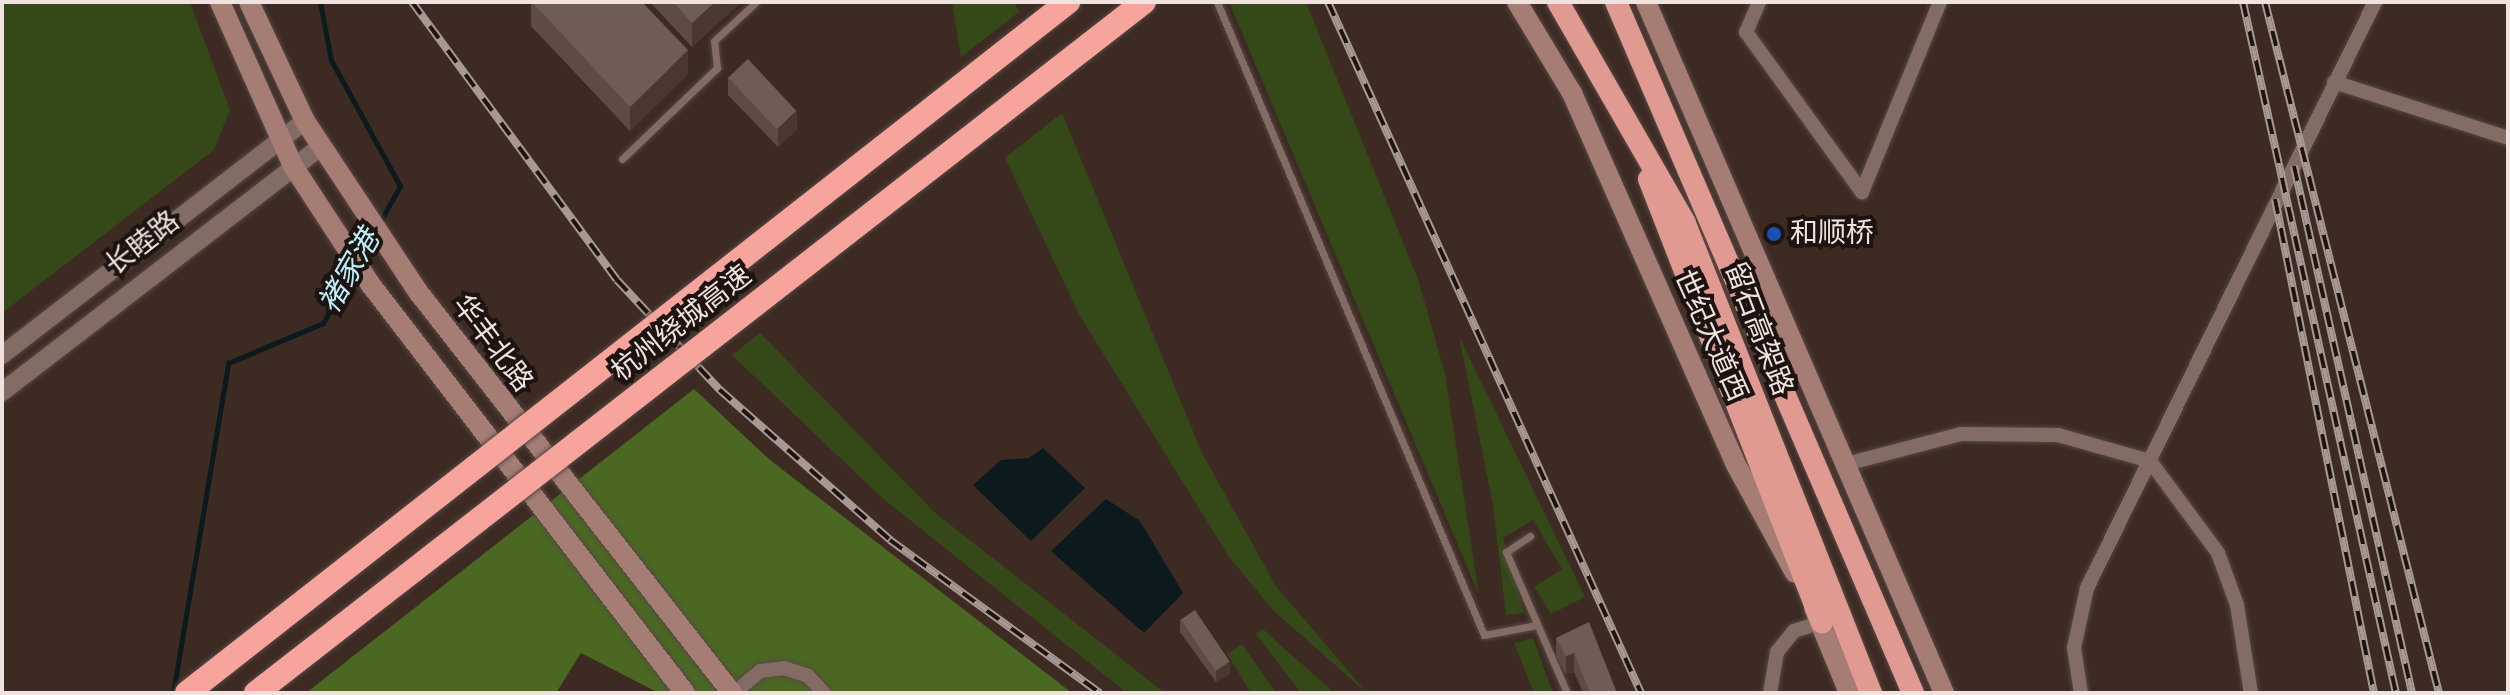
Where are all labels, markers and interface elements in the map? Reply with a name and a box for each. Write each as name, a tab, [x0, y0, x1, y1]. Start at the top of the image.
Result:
street label: 长睦路	[100, 205, 186, 283]
place label: 和顺桥	[1790, 217, 1874, 251]
water label: 褚家港	[312, 224, 388, 320]
marker: 和顺桥	[1765, 225, 1783, 243]
street label: 留石高架路	[1717, 258, 1799, 400]
street label: 杭州绕城高速	[605, 259, 759, 389]
street label: 世纪大道西	[1666, 265, 1754, 407]
street label: 华丰北路	[445, 289, 539, 399]

